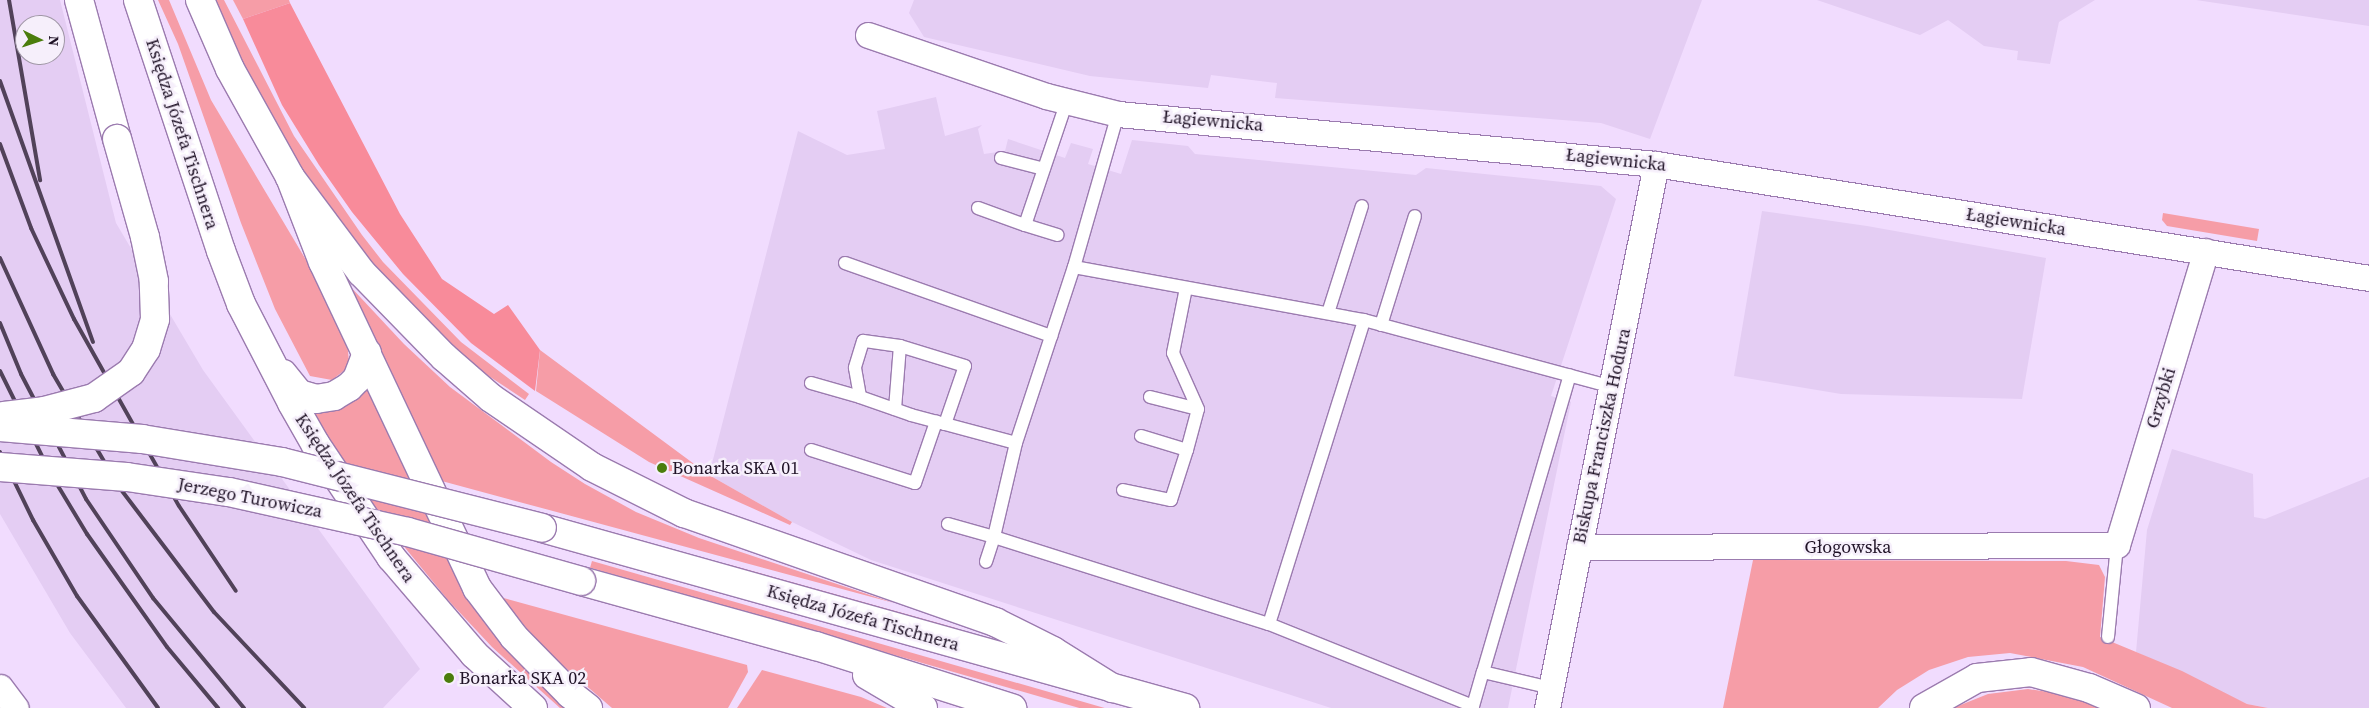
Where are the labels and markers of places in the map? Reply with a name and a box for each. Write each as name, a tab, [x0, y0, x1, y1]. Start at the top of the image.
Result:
place label: Bonarka SKA 01	[672, 457, 799, 479]
marker: Bonarka SKA 01	[656, 462, 668, 474]
place label: Bonarka SKA 02	[459, 667, 586, 689]
marker: Bonarka SKA 02	[443, 672, 455, 684]

